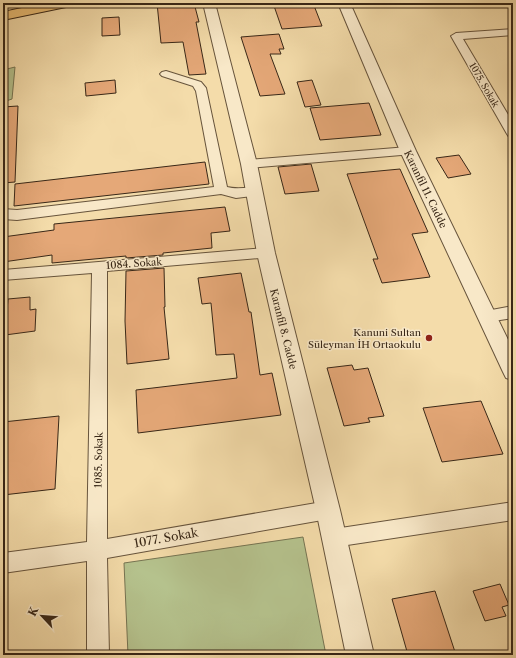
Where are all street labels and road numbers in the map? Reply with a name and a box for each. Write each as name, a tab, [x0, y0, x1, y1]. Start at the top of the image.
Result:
street label: 1075. Sokak	[467, 61, 502, 110]
street label: Karanfil 11. Cadde	[401, 148, 450, 231]
street label: 1084. Sokak	[106, 255, 164, 272]
street label: Karanfil 8. Cadde	[267, 287, 300, 371]
street label: 1085. Sokak	[92, 431, 106, 488]
street label: 1077. Sokak	[133, 524, 200, 551]

